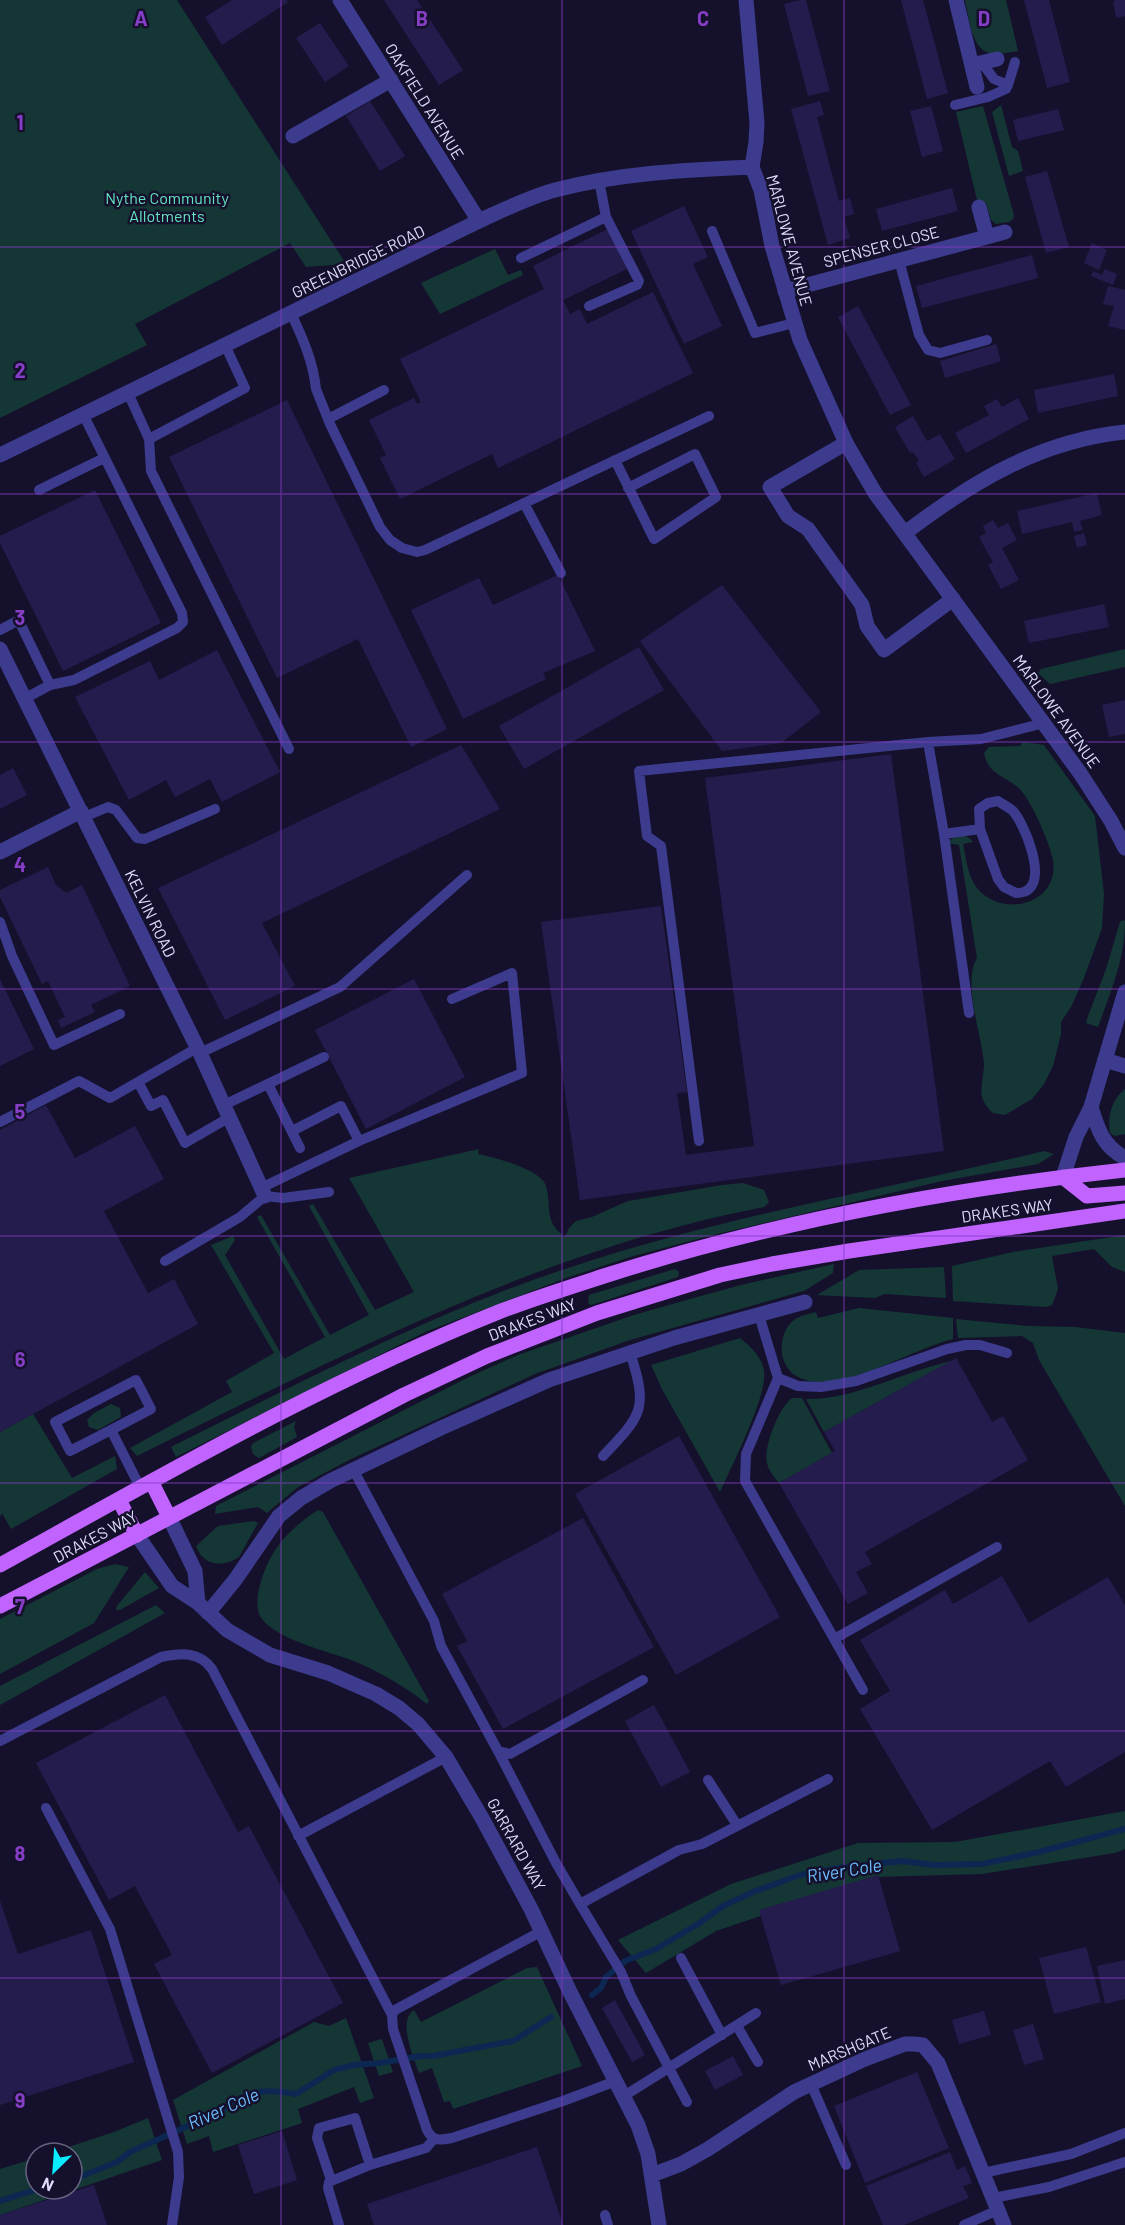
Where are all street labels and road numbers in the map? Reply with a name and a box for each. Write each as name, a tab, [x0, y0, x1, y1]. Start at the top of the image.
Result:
street label: OAKFIELD AVENUE	[382, 39, 468, 163]
street label: MARLOWE AVENUE	[763, 172, 817, 308]
street label: GREENBRIDGE ROAD	[288, 221, 428, 301]
street label: SPENSER CLOSE	[821, 221, 941, 271]
street label: MARLOWE AVENUE	[1010, 651, 1104, 771]
street label: KELVIN ROAD	[122, 866, 180, 960]
street label: DRAKES WAY	[960, 1194, 1054, 1226]
street label: DRAKES WAY	[486, 1294, 578, 1344]
street label: DRAKES WAY	[50, 1506, 140, 1566]
street label: GARRARD WAY	[484, 1795, 550, 1893]
street label: MARSHGATE	[805, 2022, 893, 2074]

